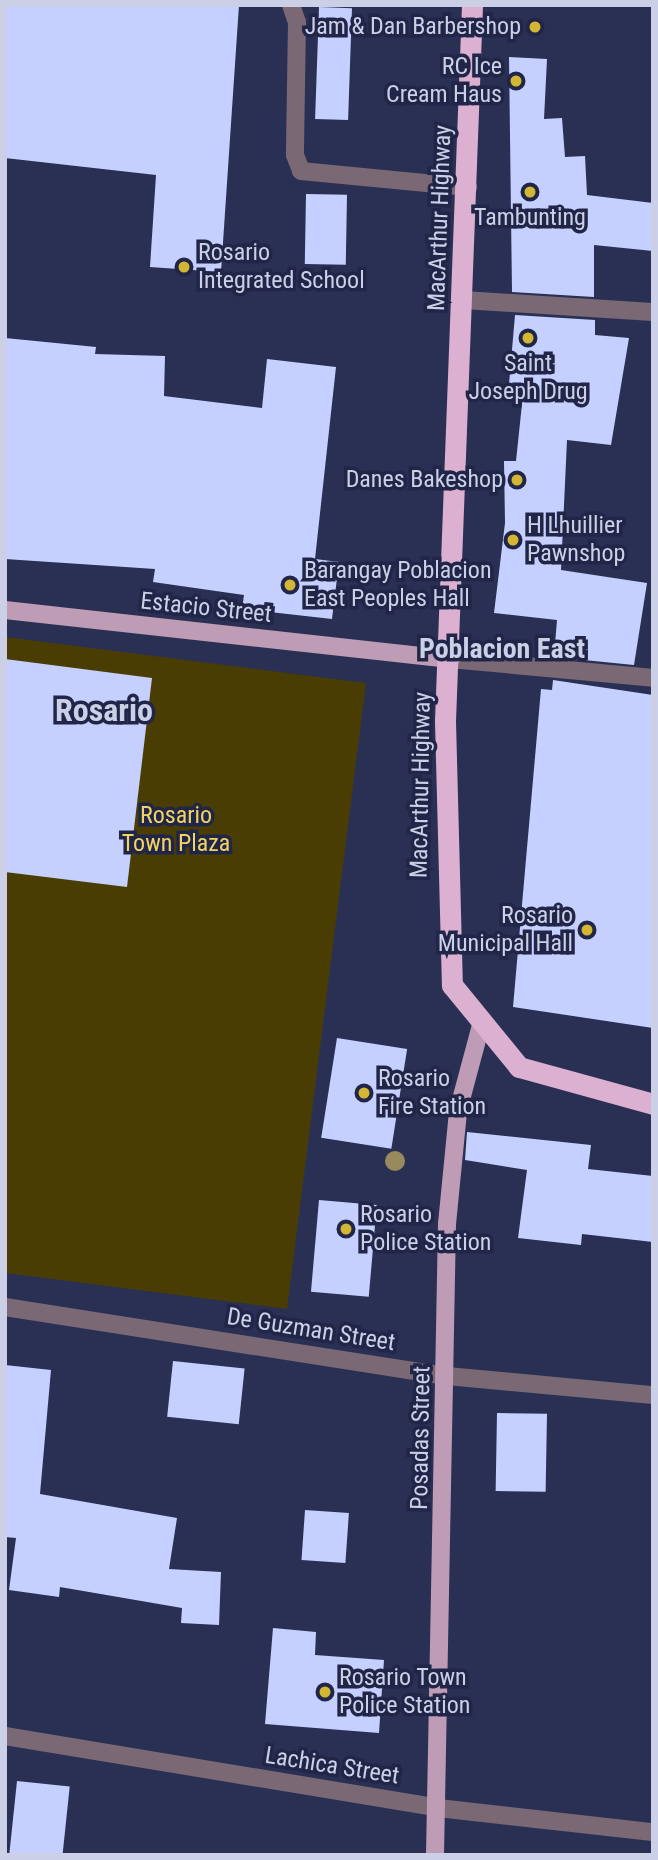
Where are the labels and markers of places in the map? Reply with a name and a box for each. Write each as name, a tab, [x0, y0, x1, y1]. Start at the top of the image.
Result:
place label: Jam & Dan Barbershop	[305, 13, 521, 41]
marker: Jam & Dan Barbershop	[527, 19, 543, 35]
place label: RC Ice Cream Haus	[386, 53, 502, 109]
marker: RC Ice Cream Haus	[508, 73, 524, 89]
marker: Tambunting	[522, 184, 538, 200]
place label: Tambunting	[474, 204, 586, 232]
place label: Rosario Integrated School	[198, 239, 365, 295]
marker: Rosario Integrated School	[176, 259, 192, 275]
marker: Saint Joseph Drug	[520, 330, 536, 346]
place label: Saint Joseph Drug	[468, 350, 588, 406]
place label: Danes Bakeshop	[346, 466, 503, 494]
marker: Danes Bakeshop	[509, 472, 525, 488]
place label: H Lhuillier Pawnshop	[527, 512, 625, 568]
marker: H Lhuillier Pawnshop	[505, 532, 521, 548]
place label: Barangay Poblacion East Peoples Hall	[304, 557, 492, 613]
marker: Barangay Poblacion East Peoples Hall	[282, 577, 298, 593]
place label: Rosario Municipal Hall	[438, 902, 573, 958]
marker: Rosario Municipal Hall	[579, 922, 595, 938]
place label: Rosario Fire Station	[378, 1065, 486, 1121]
marker: Rosario Fire Station	[356, 1085, 372, 1101]
place label: Rosario Police Station	[360, 1201, 491, 1257]
marker: Rosario Police Station	[338, 1221, 354, 1237]
place label: Rosario Town Police Station	[339, 1664, 470, 1720]
marker: Rosario Town Police Station	[317, 1684, 333, 1700]

